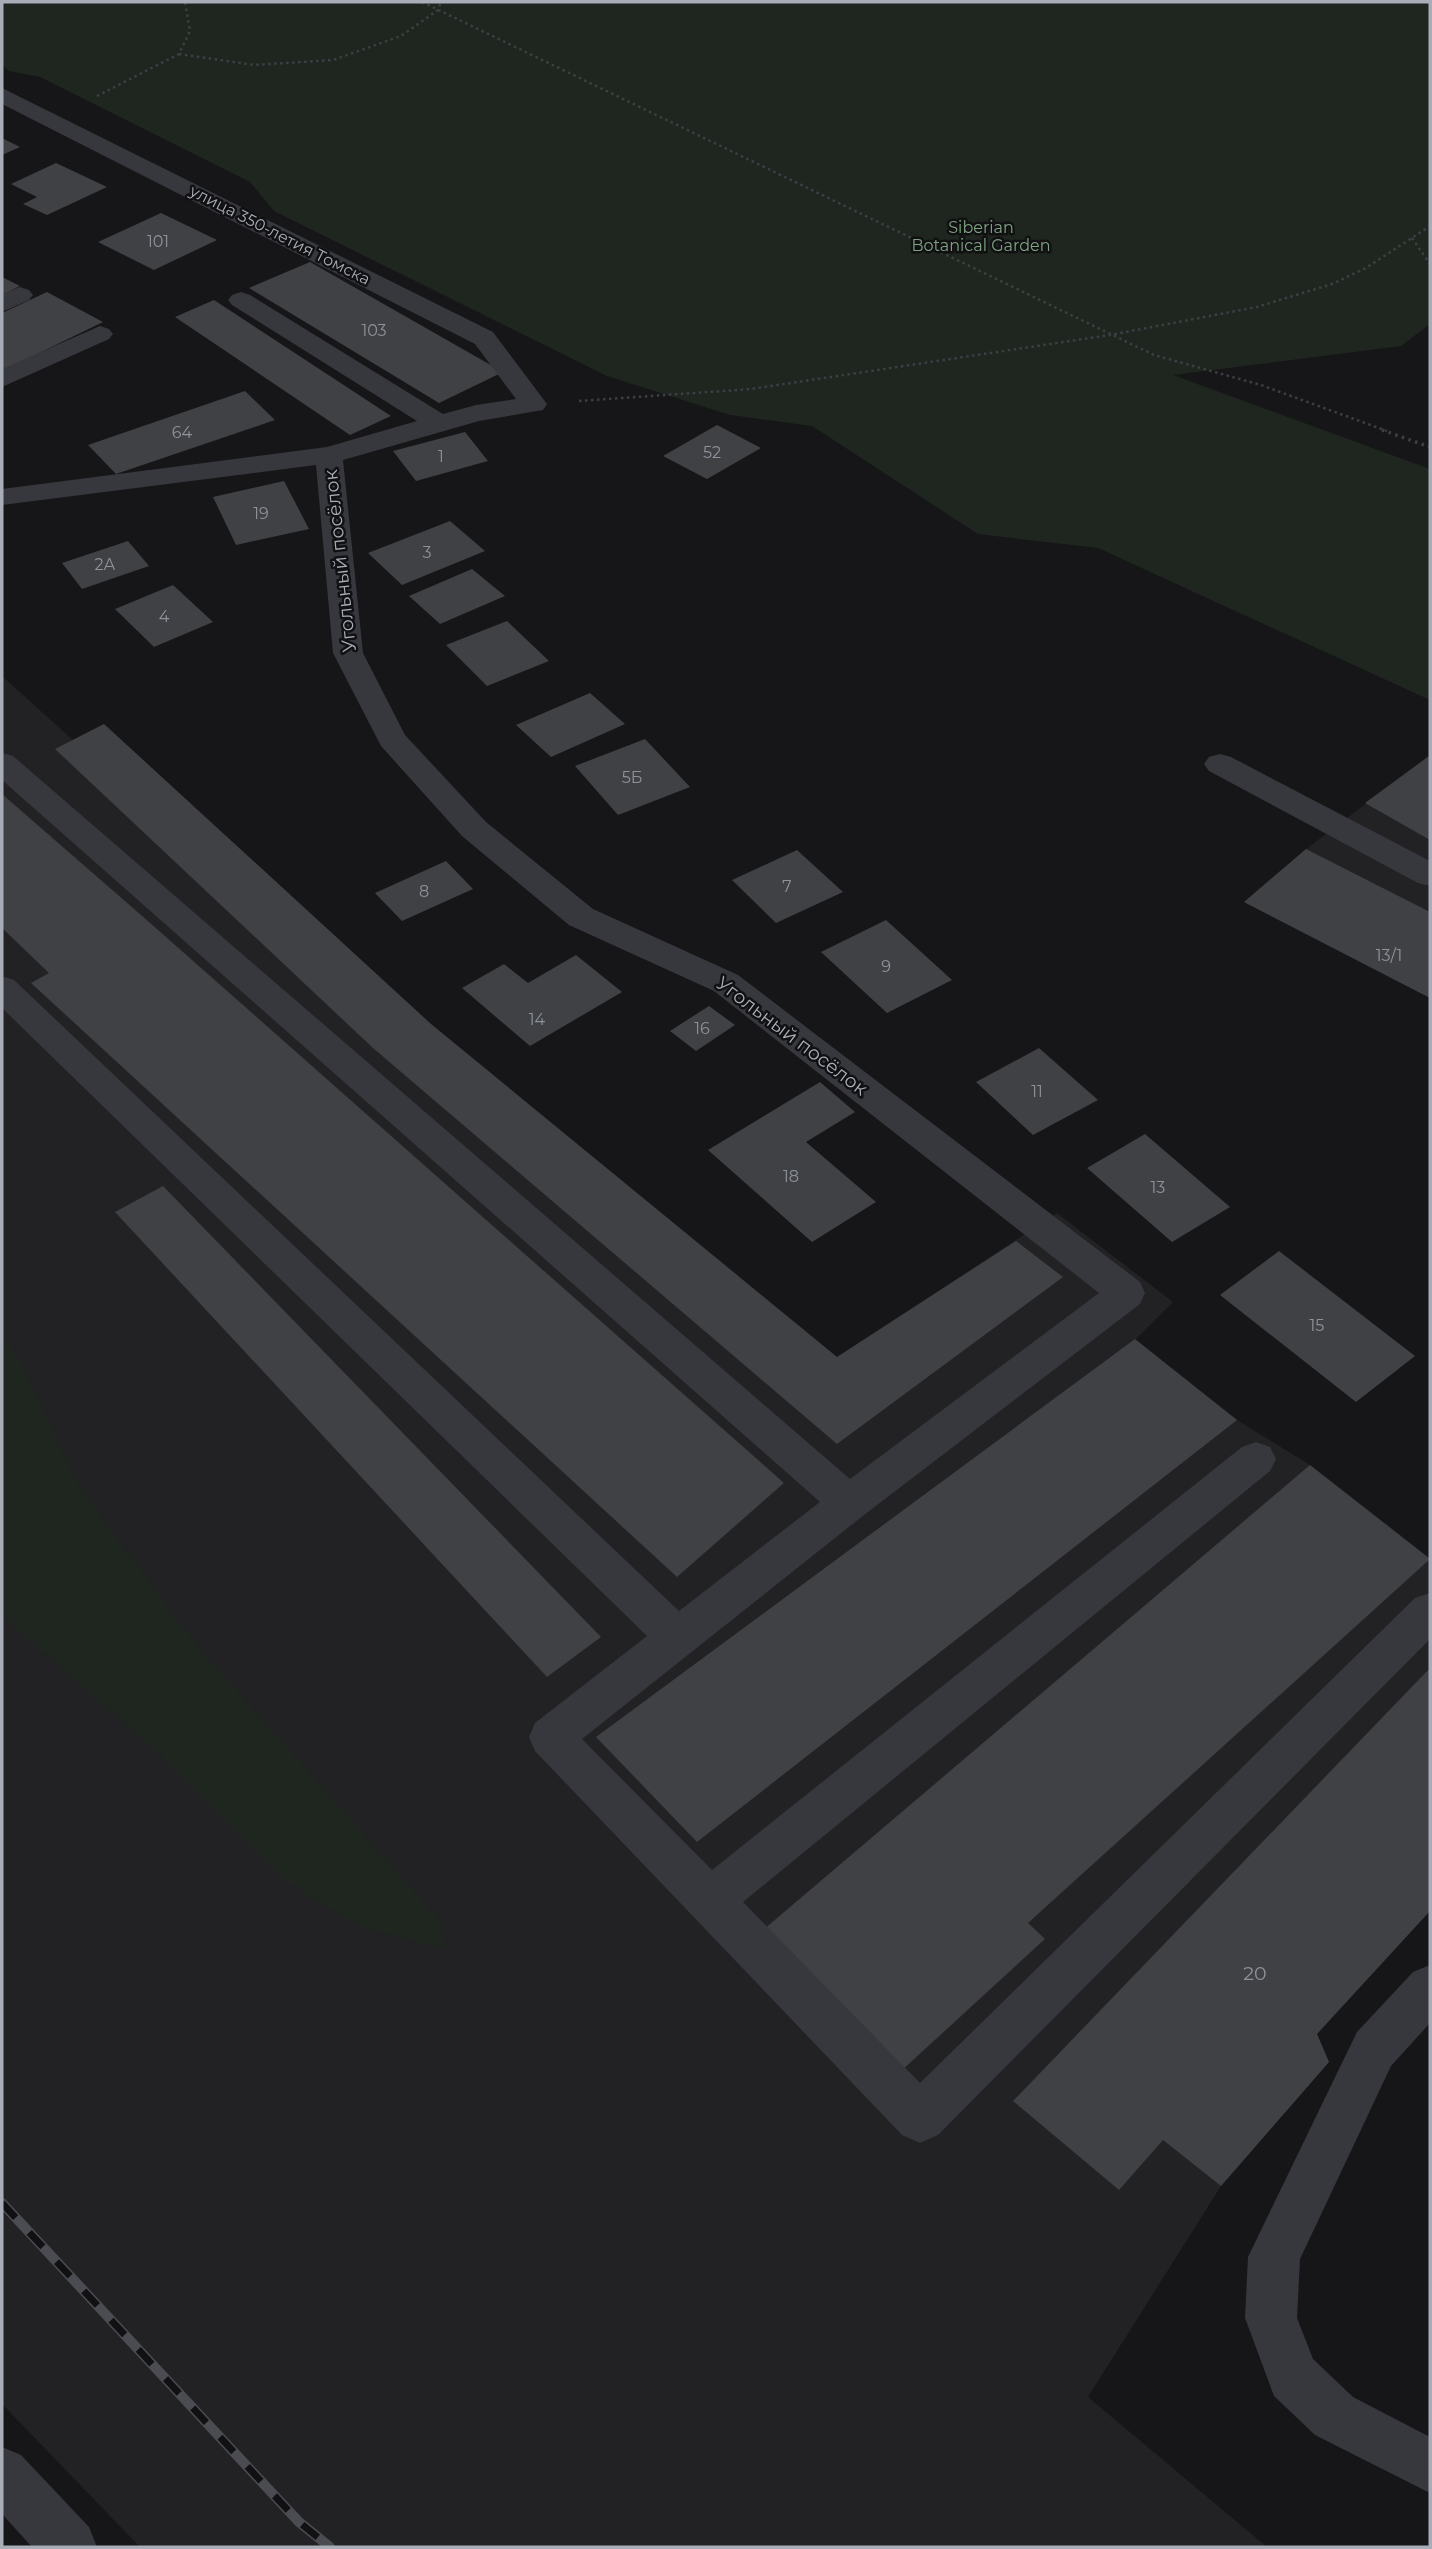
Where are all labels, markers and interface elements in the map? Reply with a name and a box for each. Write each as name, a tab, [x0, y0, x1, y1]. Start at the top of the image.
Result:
street label: улица 350-летия Томска	[186, 181, 373, 289]
park label: Siberian Botanical Garden	[911, 218, 1051, 255]
house number: 101	[147, 232, 169, 251]
house number: 103	[361, 321, 387, 340]
house number: 64	[172, 423, 193, 442]
house number: 52	[703, 443, 721, 462]
house number: 1	[438, 447, 444, 466]
street label: Угольный посёлок	[319, 469, 361, 653]
house number: 19	[253, 504, 269, 523]
house number: 3	[422, 543, 432, 562]
house number: 2А	[95, 555, 116, 574]
house number: 4	[159, 607, 170, 626]
house number: 5Б	[622, 768, 642, 787]
house number: 7	[782, 877, 792, 896]
house number: 8	[419, 882, 429, 901]
house number: 13/1	[1376, 946, 1402, 965]
house number: 9	[881, 957, 891, 976]
street label: Угольный посёлок	[712, 972, 872, 1100]
house number: 14	[529, 1010, 546, 1029]
house number: 16	[694, 1019, 710, 1038]
house number: 11	[1031, 1082, 1043, 1101]
house number: 18	[783, 1167, 799, 1186]
house number: 13	[1151, 1178, 1165, 1197]
house number: 15	[1310, 1316, 1324, 1335]
house number: 20	[1243, 1962, 1267, 1985]

